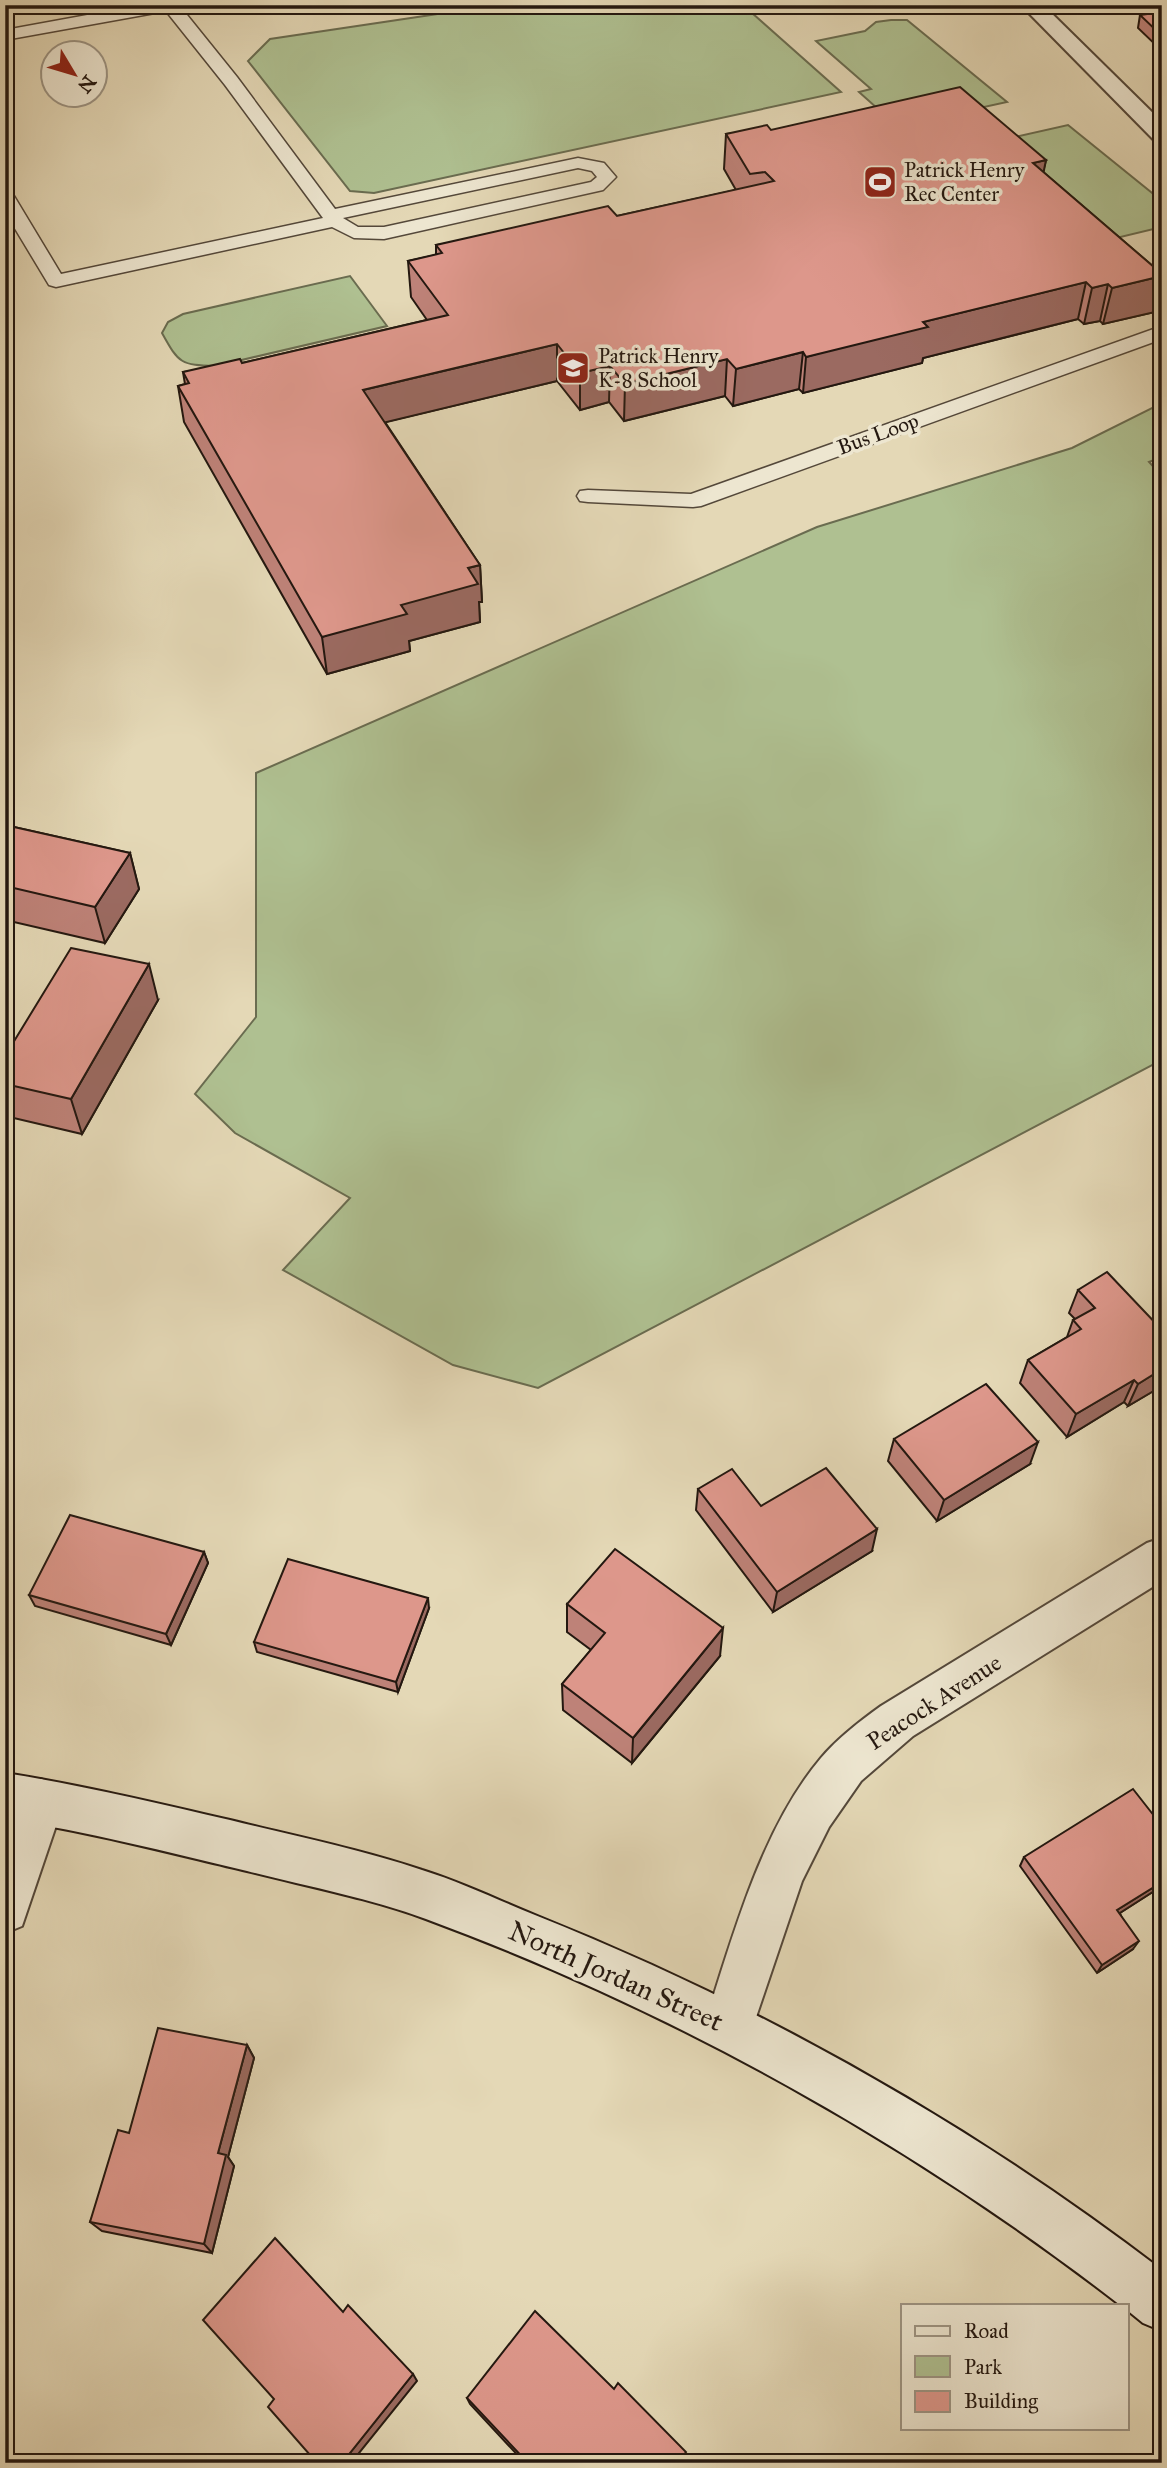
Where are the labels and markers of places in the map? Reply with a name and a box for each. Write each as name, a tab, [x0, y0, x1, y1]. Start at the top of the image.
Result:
place label: Patrick Henry Rec Center	[904, 157, 1026, 207]
sports icon: Patrick Henry Rec Center	[861, 163, 899, 201]
place label: Patrick Henry K-8 School	[598, 343, 720, 393]
school or university icon: Patrick Henry K-8 School	[554, 349, 592, 387]

